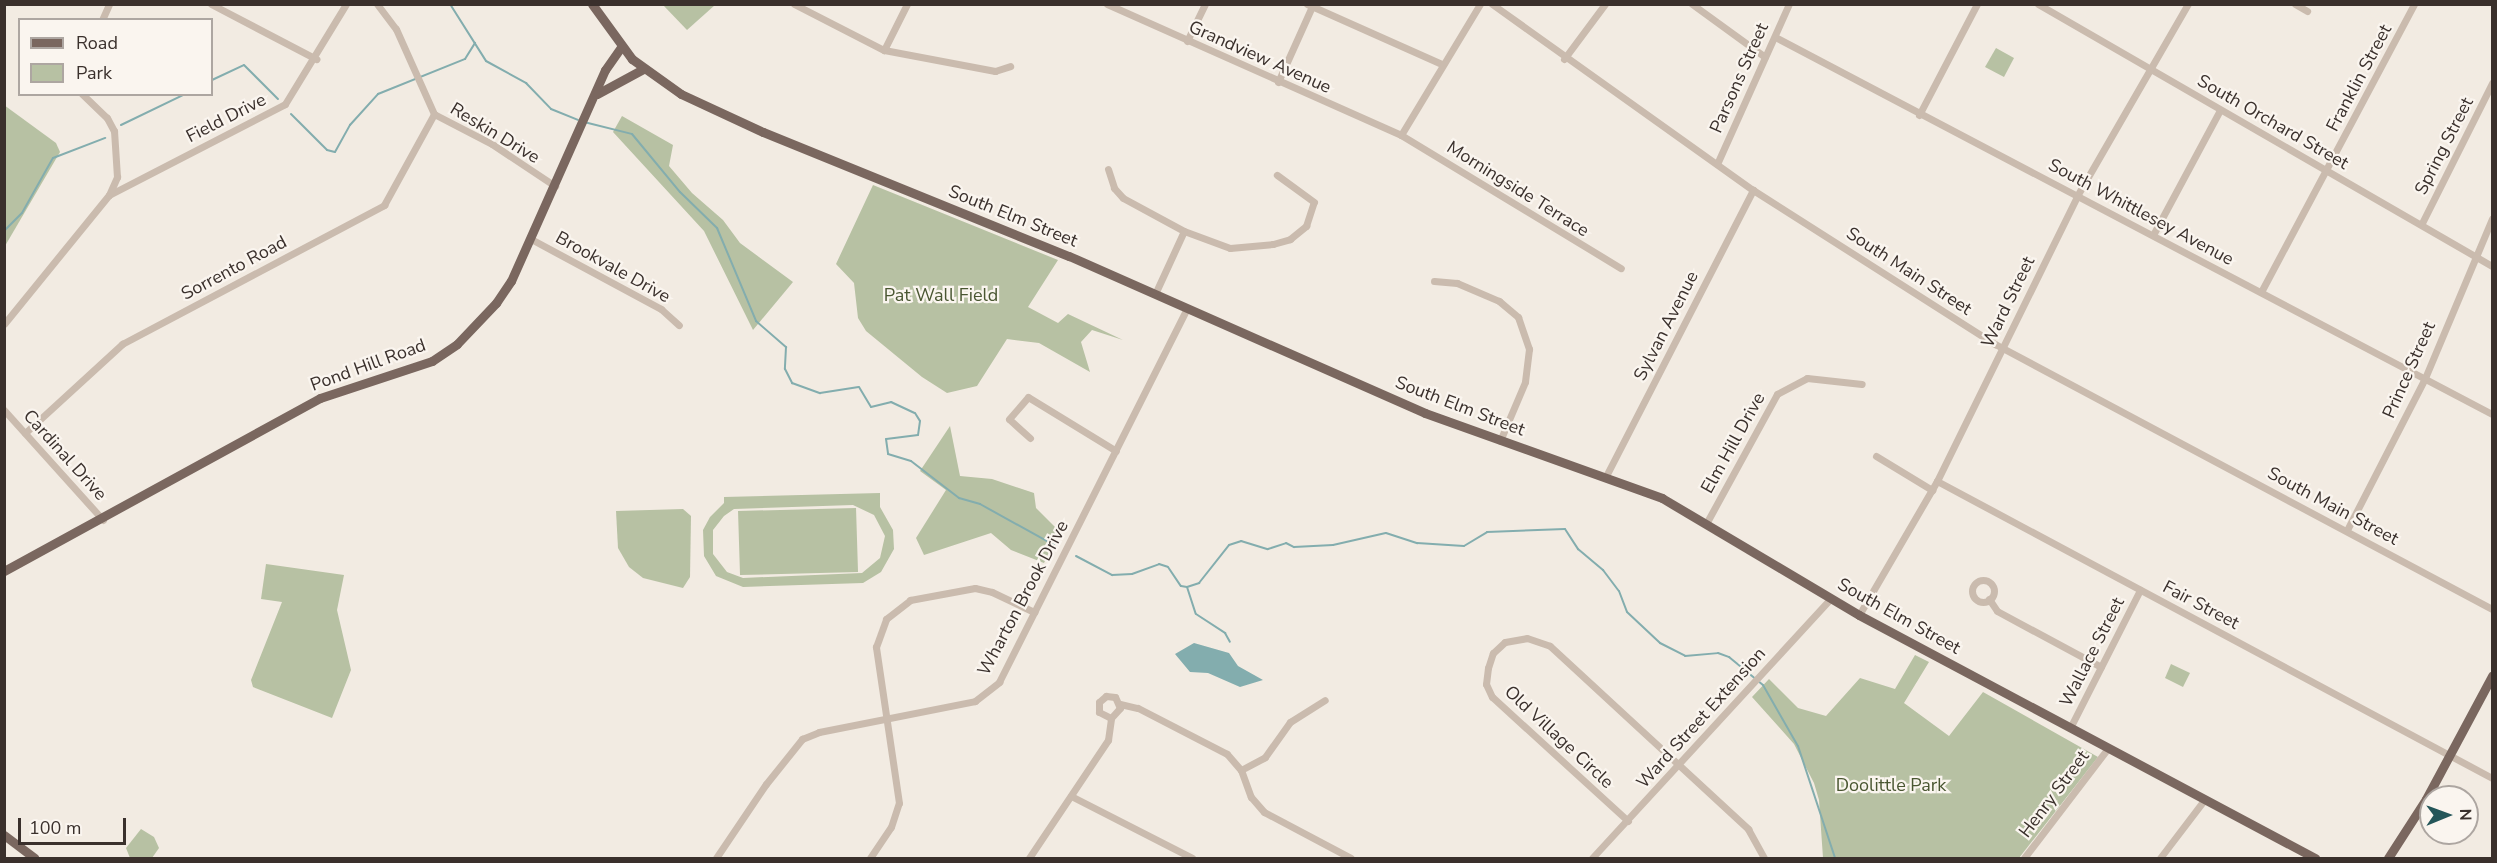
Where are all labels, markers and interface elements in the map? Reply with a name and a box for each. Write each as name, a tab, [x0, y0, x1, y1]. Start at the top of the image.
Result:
street label: Grandview Avenue	[1185, 16, 1335, 98]
legend	[18, 18, 213, 96]
street label: Parsons Street	[1705, 20, 1773, 136]
street label: Franklin Street	[2322, 21, 2396, 135]
text: Road	[76, 31, 118, 55]
text: Park	[76, 61, 112, 85]
street label: South Orchard Street	[2194, 70, 2352, 174]
street label: Field Drive	[182, 89, 270, 147]
street label: Spring Street	[2410, 94, 2478, 198]
street label: Reskin Drive	[446, 98, 544, 168]
street label: Morningside Terrace	[1443, 136, 1593, 242]
street label: South Whittlesey Avenue	[2045, 154, 2237, 270]
street label: South Elm Street	[945, 180, 1081, 252]
street label: South Main Street	[1842, 222, 1976, 320]
street label: Brookvale Drive	[552, 227, 674, 307]
street label: Sorrento Road	[178, 231, 290, 305]
street label: Ward Street	[1977, 253, 2039, 351]
street label: Sylvan Avenue	[1629, 268, 1703, 384]
park label: Pat Wall Field	[884, 284, 998, 306]
street label: Prince Street	[2378, 318, 2440, 422]
street label: Pond Hill Road	[307, 334, 429, 396]
street label: South Elm Street	[1392, 371, 1528, 441]
street label: Elm Hill Drive	[1696, 389, 1770, 497]
street label: Cardinal Drive	[19, 405, 111, 505]
street label: South Main Street	[2264, 462, 2402, 550]
street label: Wharton Brook Drive	[973, 517, 1073, 679]
street label: South Elm Street	[1834, 573, 1964, 659]
street label: Fair Street	[2159, 576, 2243, 634]
street label: Wallace Street	[2055, 594, 2129, 710]
street label: Ward Street Extension	[1632, 643, 1770, 793]
street label: Old Village Circle	[1500, 681, 1618, 793]
street label: Henry Street	[2014, 746, 2094, 842]
park label: Doolittle Park	[1836, 774, 1946, 796]
north arrow	[2419, 785, 2479, 845]
scale bar	[21, 806, 129, 844]
text: N	[2454, 809, 2476, 821]
text: 100 m	[29, 816, 81, 840]

